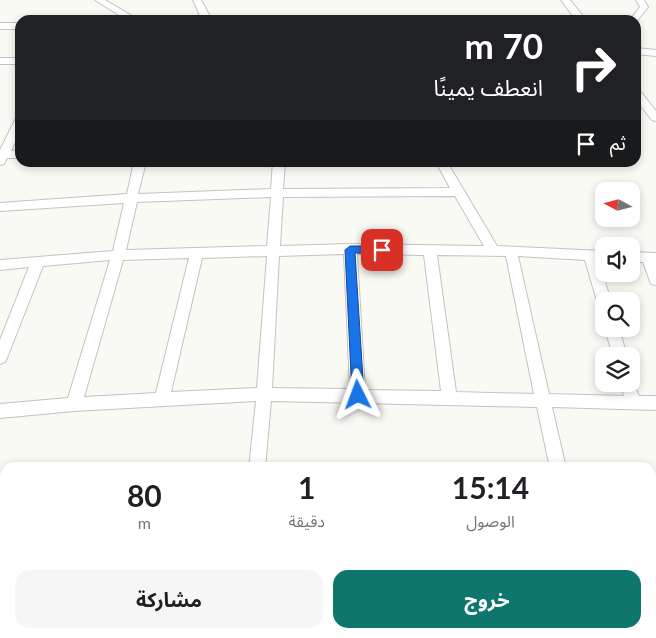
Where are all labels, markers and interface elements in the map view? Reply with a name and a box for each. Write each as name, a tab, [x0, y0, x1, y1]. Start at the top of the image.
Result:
text: 70 m	[465, 24, 543, 66]
icon: right	[561, 35, 626, 100]
text: انعطف يمينًا	[434, 74, 543, 101]
icon: arrive	[572, 130, 600, 158]
text: ثم	[610, 131, 626, 154]
north arrow	[595, 182, 640, 228]
map controls	[595, 182, 640, 392]
pin	[361, 229, 403, 271]
icon: arrive	[368, 236, 396, 264]
button: sound	[595, 237, 640, 282]
button: search	[595, 292, 640, 337]
button: layers	[595, 347, 640, 392]
position arrow	[331, 368, 383, 420]
text: 1	[298, 469, 315, 505]
text: 15:14	[452, 469, 529, 505]
text: 80	[127, 477, 162, 513]
text: دقيقة	[289, 511, 325, 530]
text: الوصول	[466, 511, 515, 530]
text: m	[138, 513, 151, 532]
button: مشاركة	[15, 570, 323, 628]
button: خروج	[333, 570, 641, 628]

